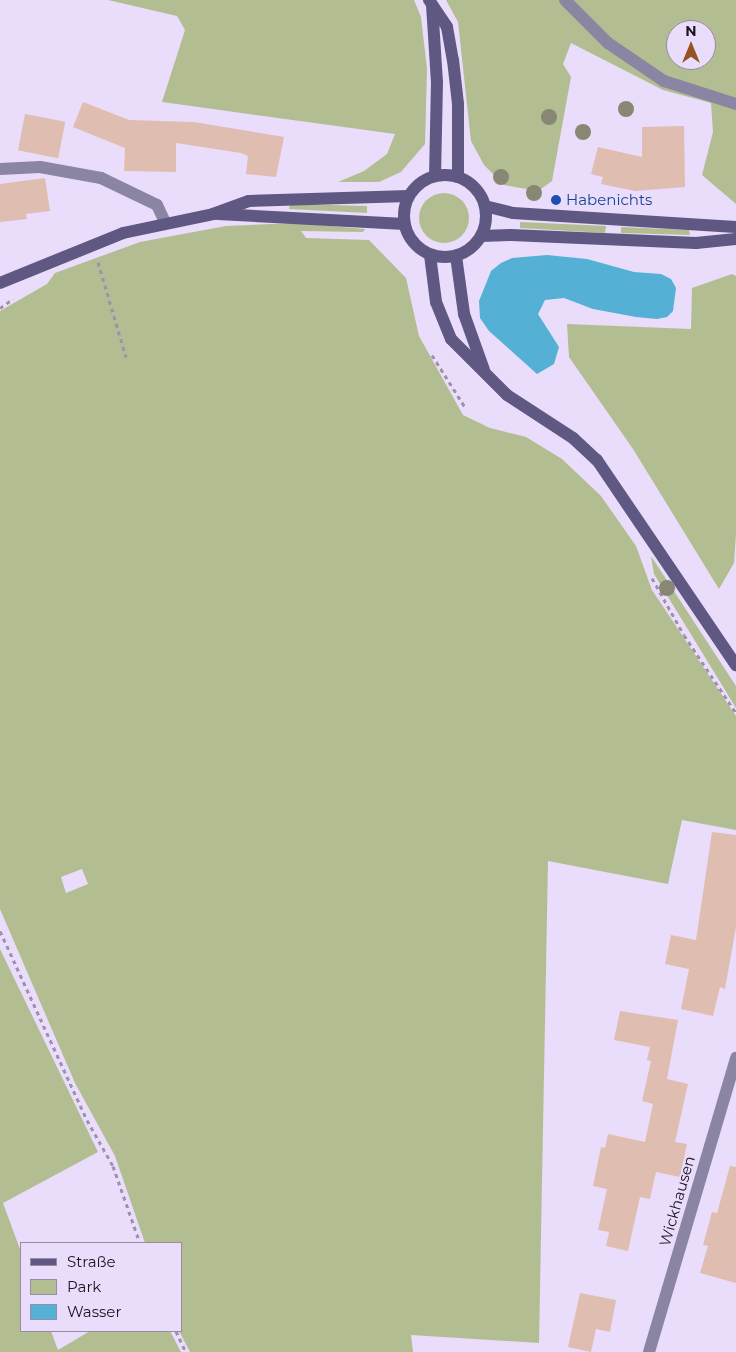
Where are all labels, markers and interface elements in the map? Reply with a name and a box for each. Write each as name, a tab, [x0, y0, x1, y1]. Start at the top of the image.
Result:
north arrow	[666, 20, 716, 70]
text: N	[685, 22, 697, 40]
place label: Habenichts	[566, 191, 652, 209]
marker: Habenichts	[550, 194, 562, 206]
street label: Wickhausen	[655, 1154, 699, 1248]
legend	[20, 1242, 182, 1332]
text: Straße	[67, 1252, 116, 1271]
text: Park	[67, 1277, 101, 1296]
text: Wasser	[67, 1302, 121, 1321]

